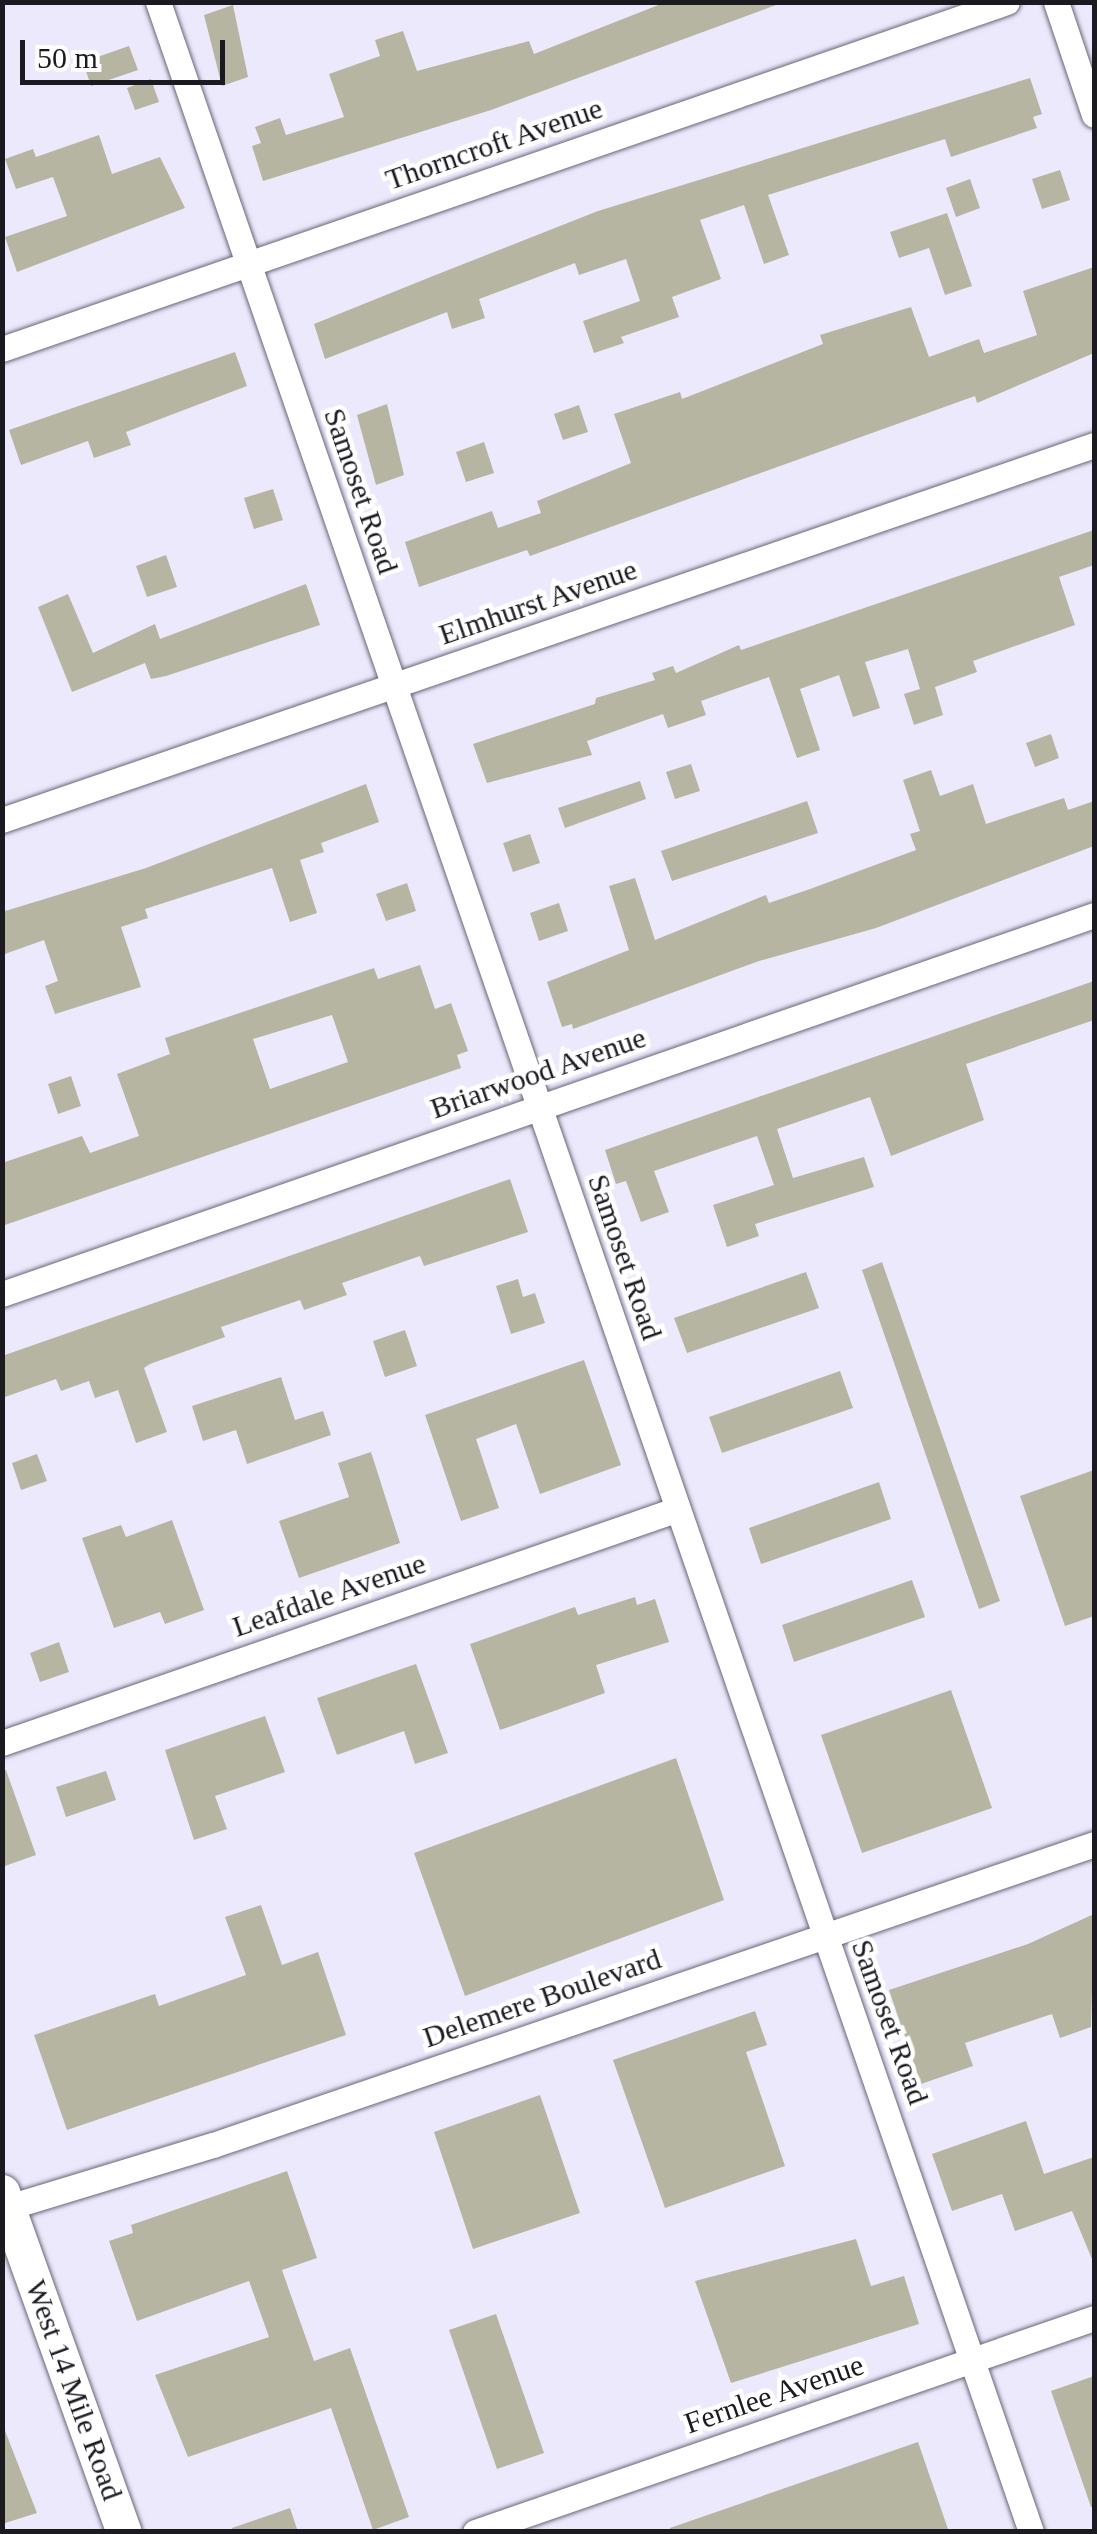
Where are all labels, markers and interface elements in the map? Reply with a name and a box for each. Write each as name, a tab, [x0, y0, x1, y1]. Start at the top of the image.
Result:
scale bar	[25, 20, 230, 82]
text: 50 m	[37, 41, 98, 74]
street label: Thorncroft Avenue	[380, 90, 608, 198]
street label: Samoset Road	[316, 404, 406, 578]
street label: Elmhurst Avenue	[434, 551, 642, 653]
street label: Briarwood Avenue	[425, 1019, 651, 1127]
street label: Samoset Road	[580, 1170, 670, 1344]
street label: Leafdale Avenue	[227, 1545, 431, 1645]
street label: Samoset Road	[844, 1935, 936, 2109]
street label: Delemere Boulevard	[418, 1940, 666, 2056]
street label: West 14 Mile Road	[17, 2275, 131, 2505]
street label: Fernlee Avenue	[679, 2346, 869, 2442]

